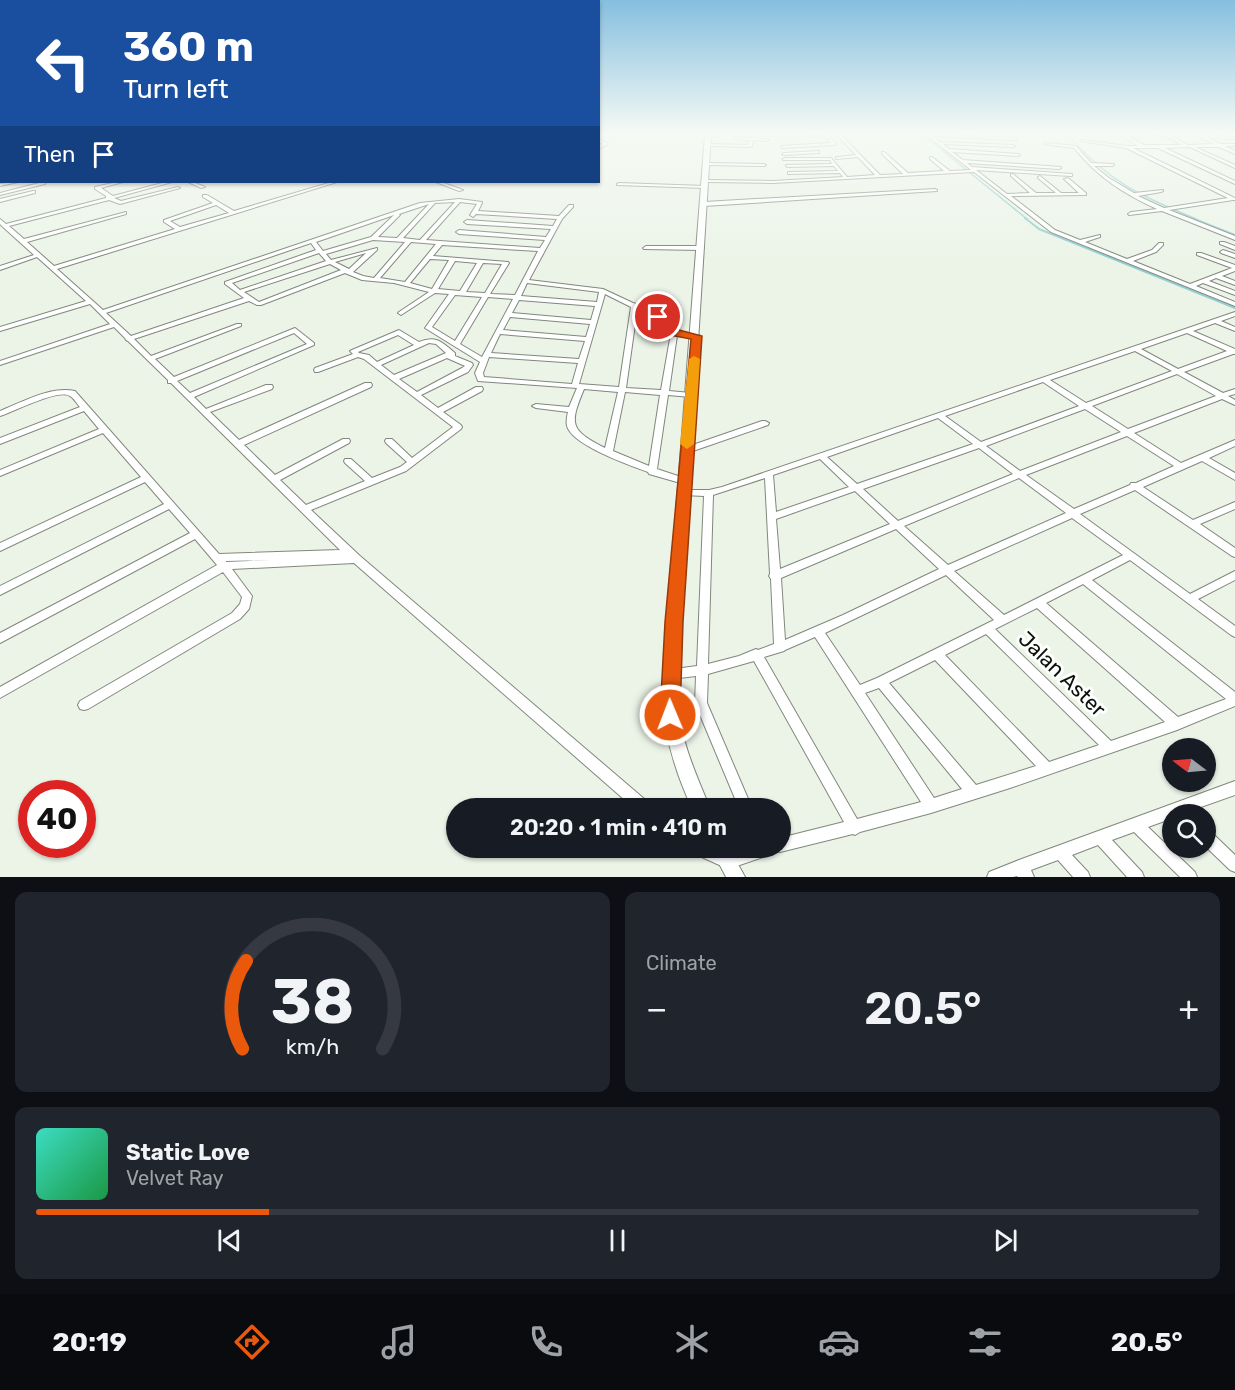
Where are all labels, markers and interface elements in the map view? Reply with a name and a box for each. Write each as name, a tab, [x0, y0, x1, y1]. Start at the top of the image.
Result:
text: 360 m	[123, 22, 254, 72]
icon: left	[24, 24, 102, 102]
text: Turn left	[123, 73, 228, 105]
icon: arrive	[87, 138, 120, 171]
text: Then	[24, 141, 75, 168]
pin	[632, 291, 683, 342]
icon: arrive	[641, 300, 674, 333]
street label: Jalan Aster	[1014, 626, 1111, 721]
position arrow	[638, 683, 702, 747]
north arrow	[1162, 738, 1216, 792]
map controls	[1162, 738, 1216, 858]
speed limit sign: 40	[18, 780, 96, 858]
button: search	[1162, 804, 1216, 858]
text: 20:20 · 1 min · 410 m	[510, 814, 727, 841]
text: Climate	[646, 951, 717, 975]
text: 38	[271, 965, 354, 1039]
text: 20.5°	[864, 982, 982, 1035]
text: −	[646, 989, 667, 1028]
text: +	[1178, 989, 1199, 1028]
text: km/h	[286, 1034, 339, 1059]
text: Static Love	[126, 1139, 250, 1166]
text: Velvet Ray	[126, 1166, 224, 1190]
icon: previous	[213, 1224, 246, 1257]
icon: pause	[601, 1224, 634, 1257]
icon: next	[989, 1224, 1022, 1257]
icon: directions	[231, 1321, 273, 1363]
icon: music	[378, 1321, 420, 1363]
icon: phone	[525, 1321, 567, 1363]
icon: climate	[671, 1321, 713, 1363]
icon: car	[818, 1321, 860, 1363]
icon: filters	[964, 1321, 1006, 1363]
text: 20:19	[52, 1326, 127, 1358]
text: 20.5°	[1111, 1326, 1183, 1358]

